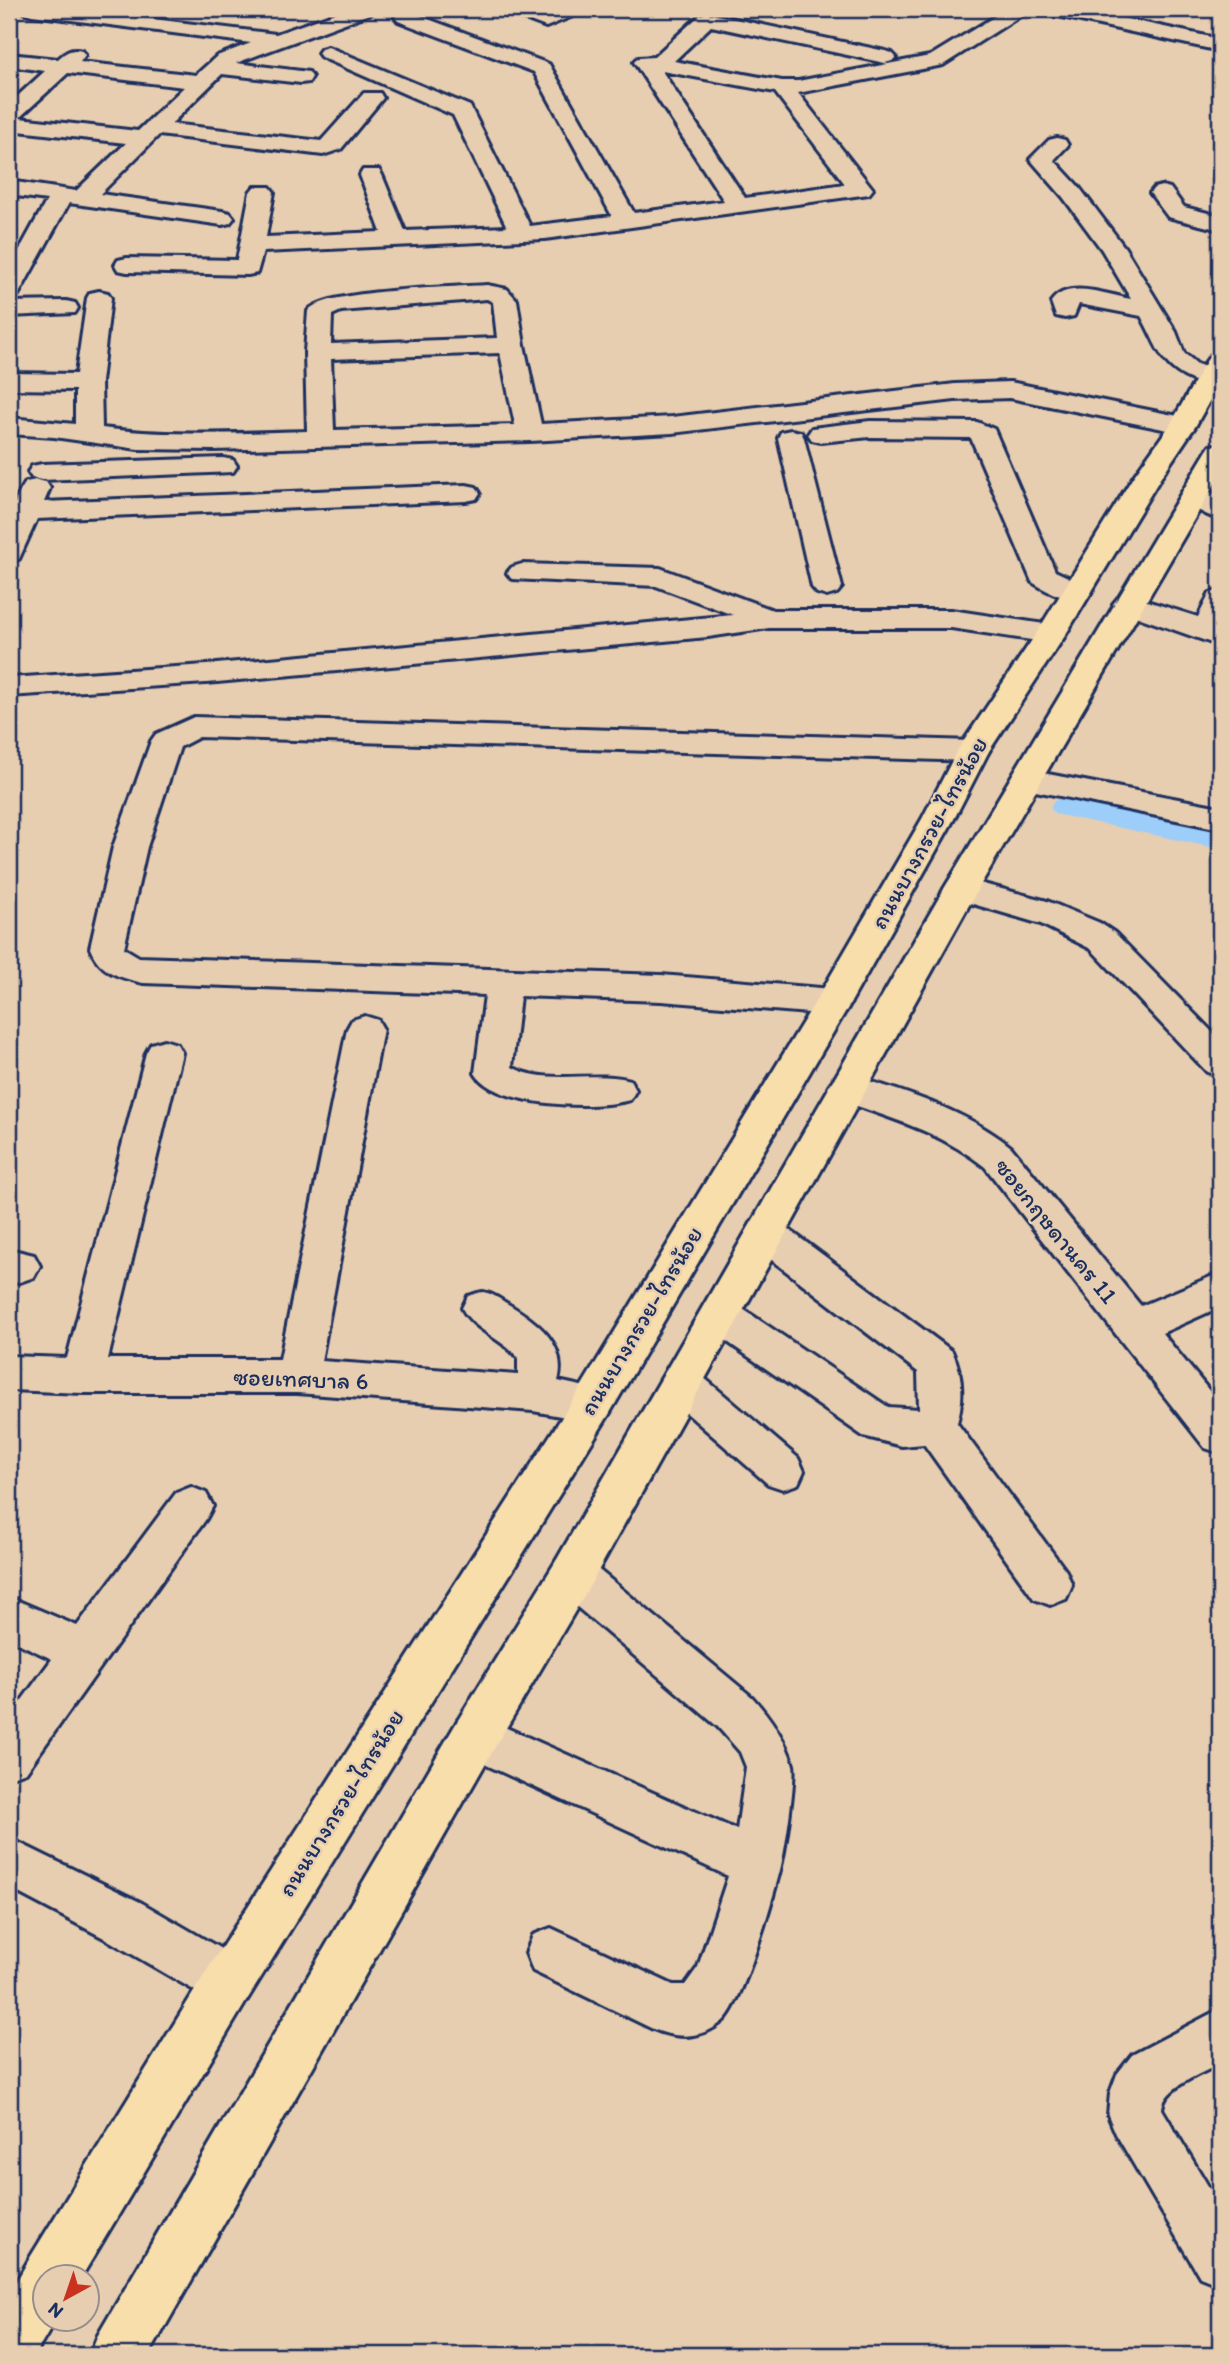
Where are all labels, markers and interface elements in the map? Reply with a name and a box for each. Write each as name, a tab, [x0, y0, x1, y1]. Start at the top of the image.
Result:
street label: ถนนบางกรวย-ไทรน้อย	[864, 732, 993, 934]
street label: ซอยกฤษดานคร 11	[989, 1152, 1124, 1309]
street label: ถนนบางกรวย-ไทรน้อย	[573, 1221, 708, 1420]
street label: ซอยเทศบาล 6	[233, 1362, 369, 1395]
street label: ถนนบางกรวย-ไทรน้อย	[271, 1704, 410, 1902]
north arrow	[32, 2262, 102, 2332]
text: N	[43, 2298, 68, 2324]

